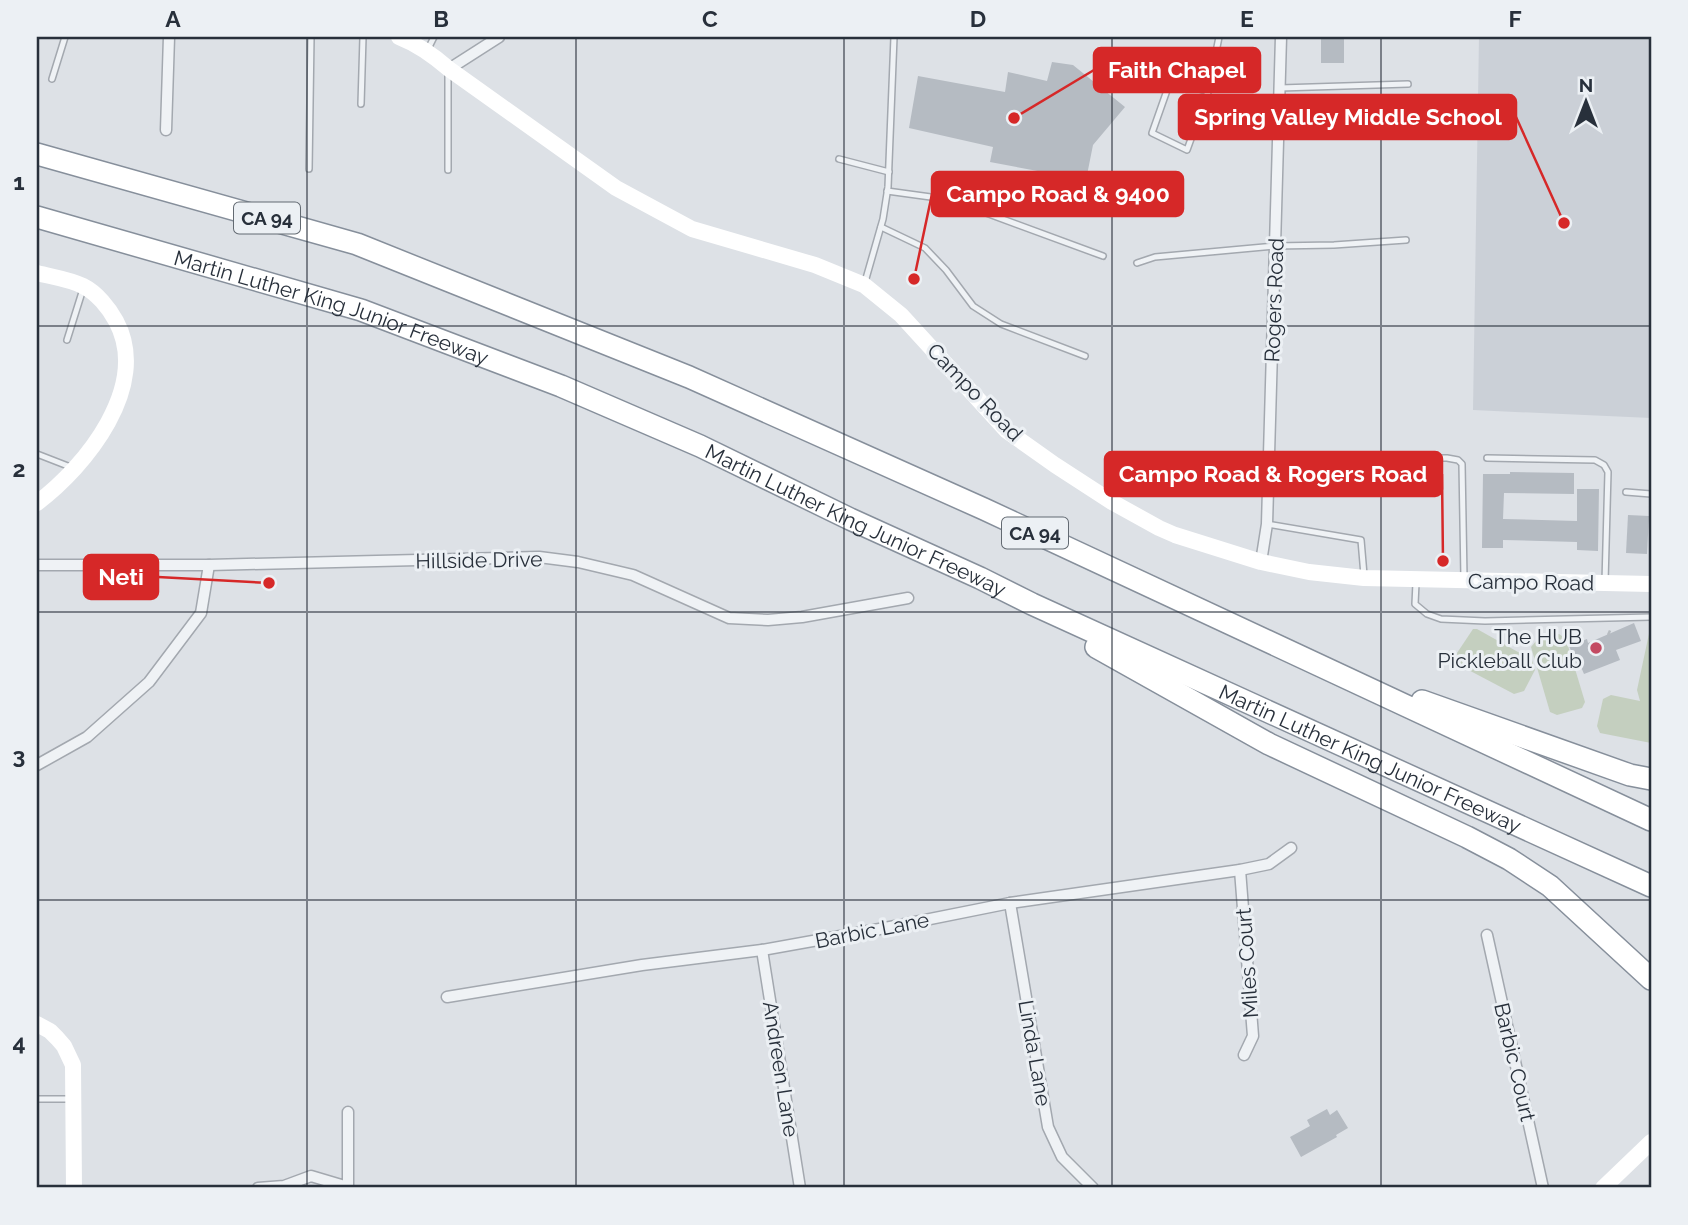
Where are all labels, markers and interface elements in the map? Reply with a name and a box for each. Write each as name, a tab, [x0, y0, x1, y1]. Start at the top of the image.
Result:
text: A	[165, 5, 181, 32]
text: B	[433, 5, 449, 32]
text: C	[702, 5, 718, 32]
text: D	[970, 5, 986, 32]
text: E	[1240, 5, 1254, 32]
text: F	[1508, 5, 1522, 32]
callout: Faith Chapel	[1094, 48, 1260, 92]
text: Faith Chapel	[1108, 56, 1247, 83]
north arrow	[1552, 66, 1622, 136]
text: N	[1579, 74, 1593, 96]
callout: Spring Valley Middle School	[1179, 95, 1516, 139]
text: Spring Valley Middle School	[1194, 103, 1503, 130]
text: 1	[13, 168, 25, 195]
callout: Campo Road & 9400	[932, 172, 1183, 216]
text: Campo Road & 9400	[946, 180, 1170, 207]
road number: CA 94	[234, 202, 300, 233]
street label: Rogers Road	[1259, 237, 1289, 363]
street label: Martin Luther King Junior Freeway	[171, 245, 492, 370]
street label: Campo Road	[922, 338, 1028, 446]
street label: Martin Luther King Junior Freeway	[702, 438, 1010, 602]
callout: Campo Road & Rogers Road	[1105, 452, 1442, 496]
text: 2	[13, 455, 25, 482]
text: Campo Road & Rogers Road	[1119, 460, 1427, 487]
road number: CA 94	[1002, 518, 1068, 548]
street label: Hillside Drive	[415, 546, 543, 574]
callout: Neti	[84, 555, 158, 599]
text: Neti	[98, 563, 144, 590]
street label: Campo Road	[1468, 568, 1594, 596]
place label: The HUB Pickleball Club	[1438, 624, 1582, 673]
marker: The HUB Pickleball Club	[1588, 640, 1604, 656]
street label: Martin Luther King Junior Freeway	[1215, 678, 1525, 838]
text: 3	[13, 742, 25, 769]
street label: Barbic Lane	[813, 907, 931, 953]
street label: Miles Court	[1231, 907, 1263, 1019]
street label: Linda Lane	[1013, 998, 1057, 1108]
street label: Andreen Lane	[758, 999, 804, 1139]
street label: Barbic Court	[1489, 1000, 1541, 1124]
text: 4	[12, 1029, 26, 1056]

